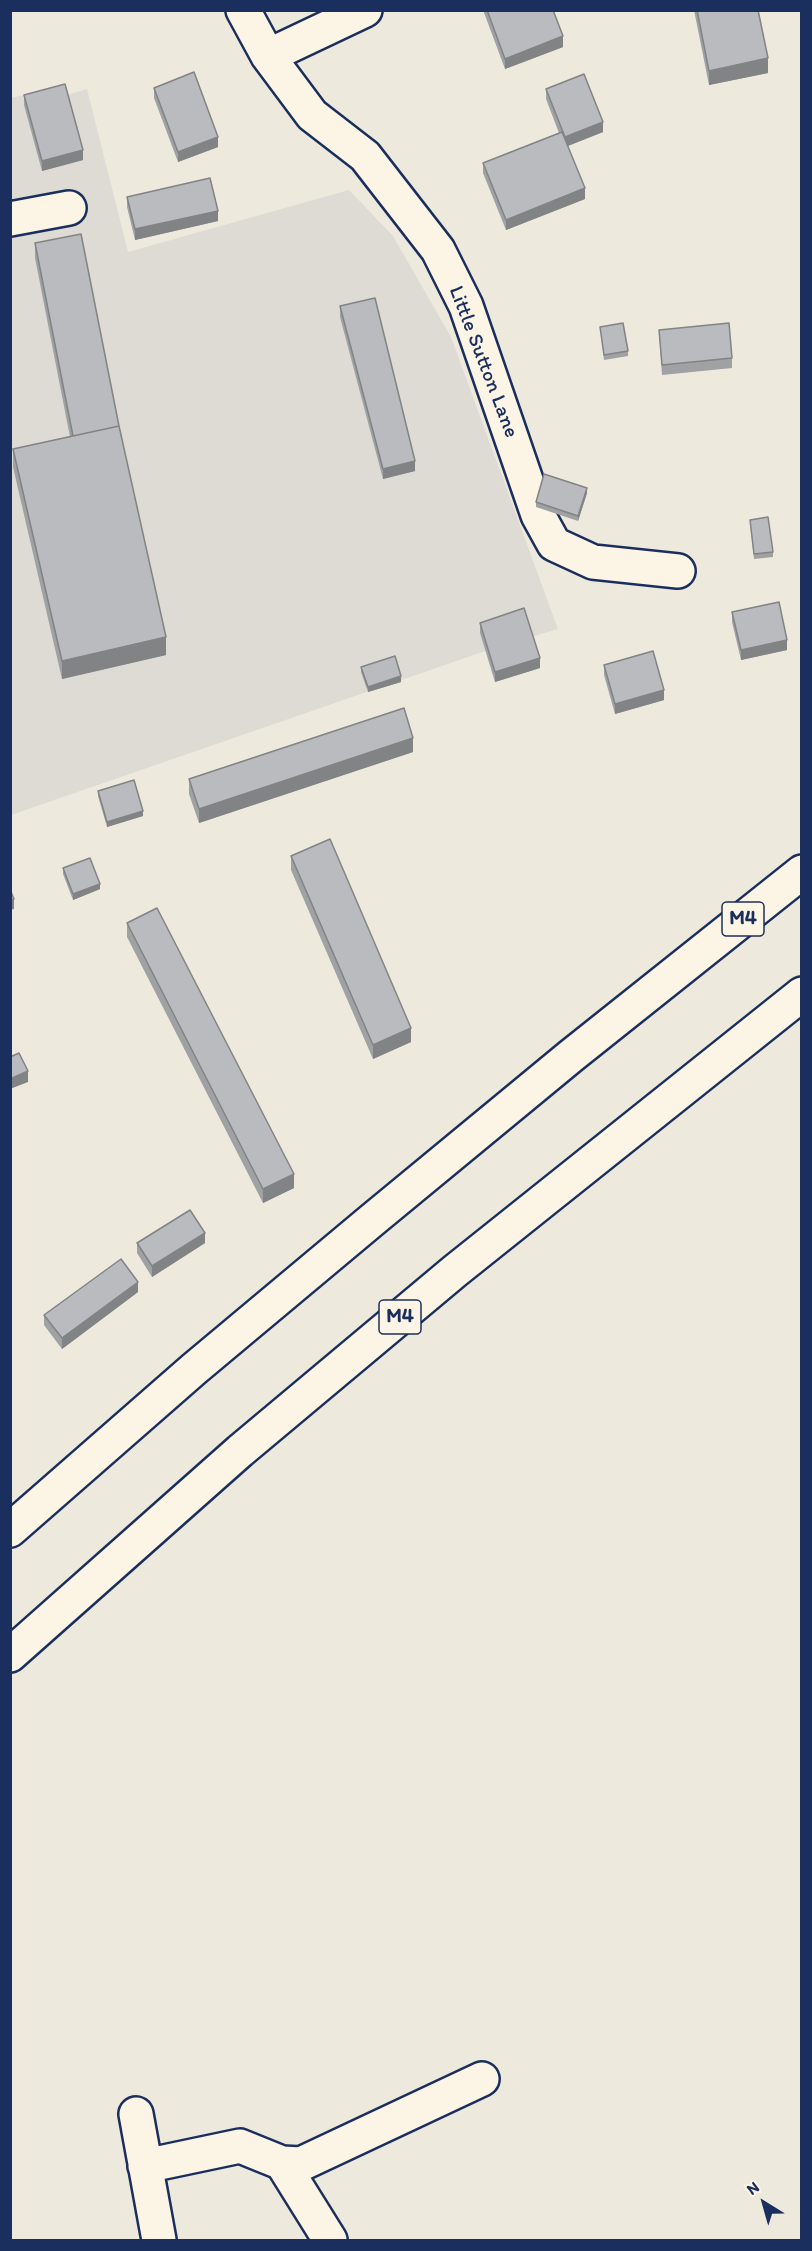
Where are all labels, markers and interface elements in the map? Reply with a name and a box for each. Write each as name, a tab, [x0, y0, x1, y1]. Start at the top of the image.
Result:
street label: Little Sutton Lane	[442, 283, 524, 441]
road number: M4	[722, 902, 764, 936]
road number: M4	[379, 1300, 421, 1334]
north arrow	[734, 2173, 794, 2233]
text: N	[743, 2177, 763, 2199]

